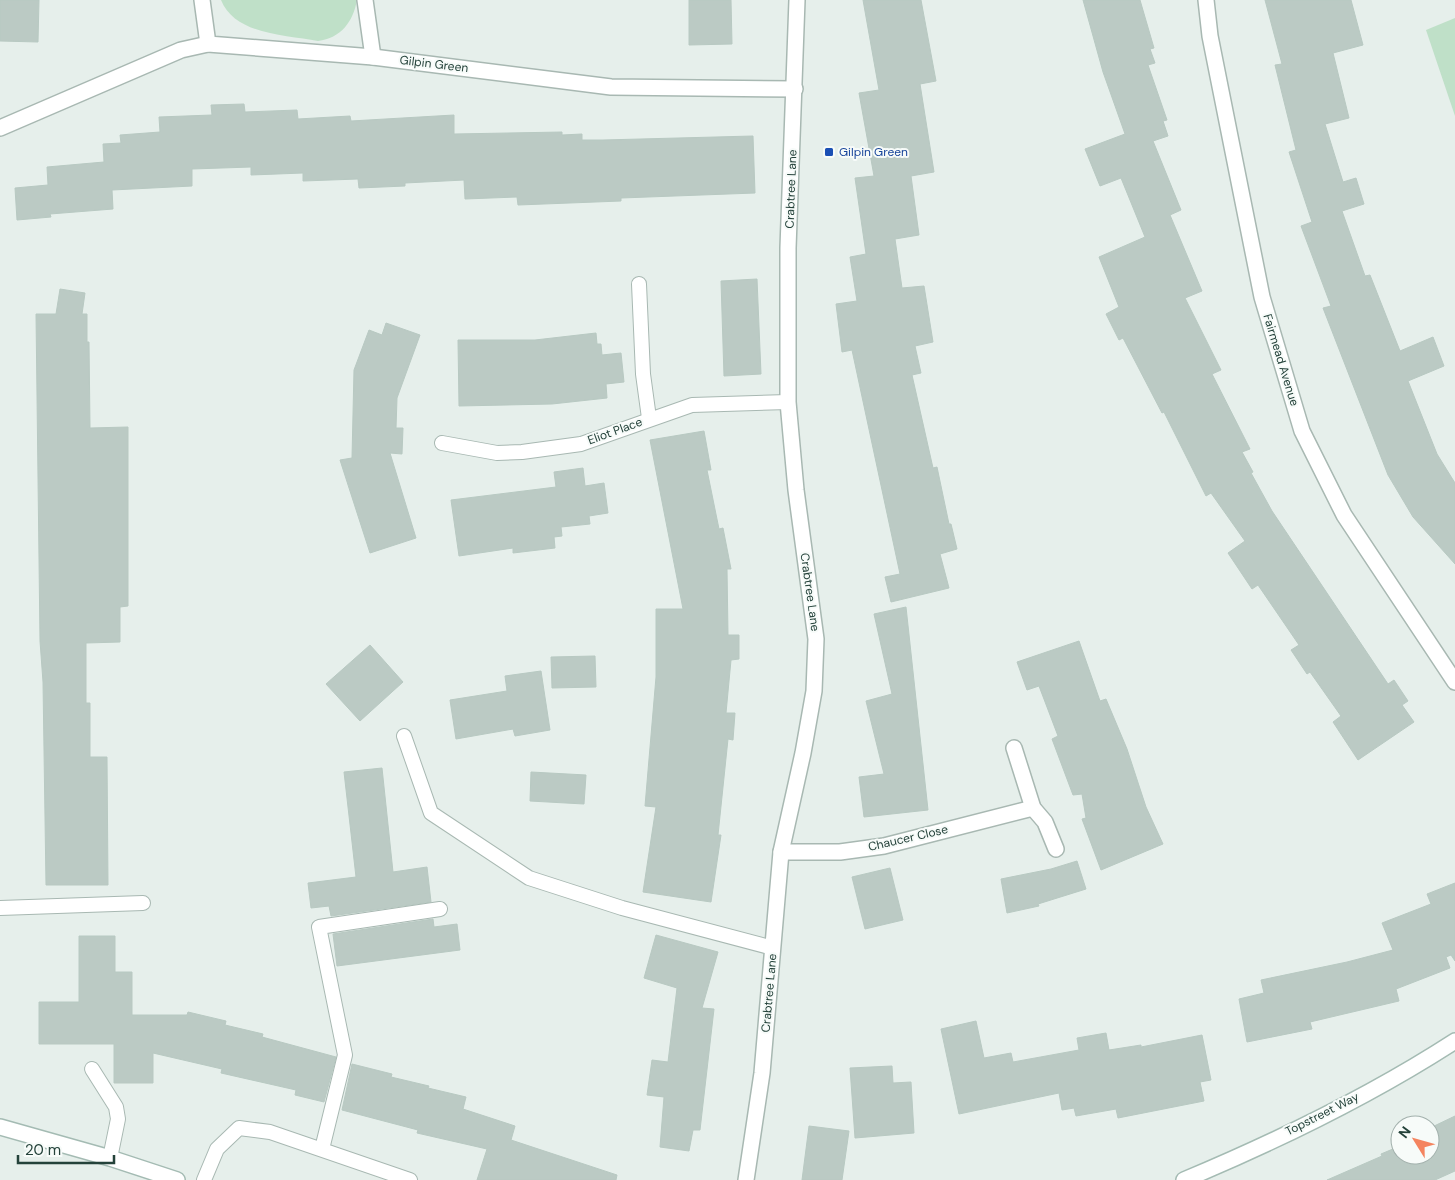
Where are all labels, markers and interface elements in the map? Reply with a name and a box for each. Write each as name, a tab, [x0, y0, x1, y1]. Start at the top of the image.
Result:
street label: Gilpin Green	[399, 52, 469, 76]
place label: Gilpin Green	[839, 144, 908, 160]
marker: Gilpin Green	[823, 146, 835, 158]
street label: Crabtree Lane	[782, 149, 800, 229]
street label: Fairmead Avenue	[1259, 312, 1303, 408]
street label: Eliot Place	[586, 414, 645, 448]
street label: Crabtree Lane	[797, 552, 823, 632]
street label: Chaucer Close	[867, 821, 950, 855]
street label: Crabtree Lane	[758, 953, 780, 1033]
street label: Topstreet Way	[1283, 1088, 1362, 1139]
north arrow	[1390, 1115, 1440, 1165]
text: N	[1394, 1123, 1415, 1142]
scale bar	[18, 1132, 114, 1164]
text: 20 m	[25, 1140, 61, 1160]

